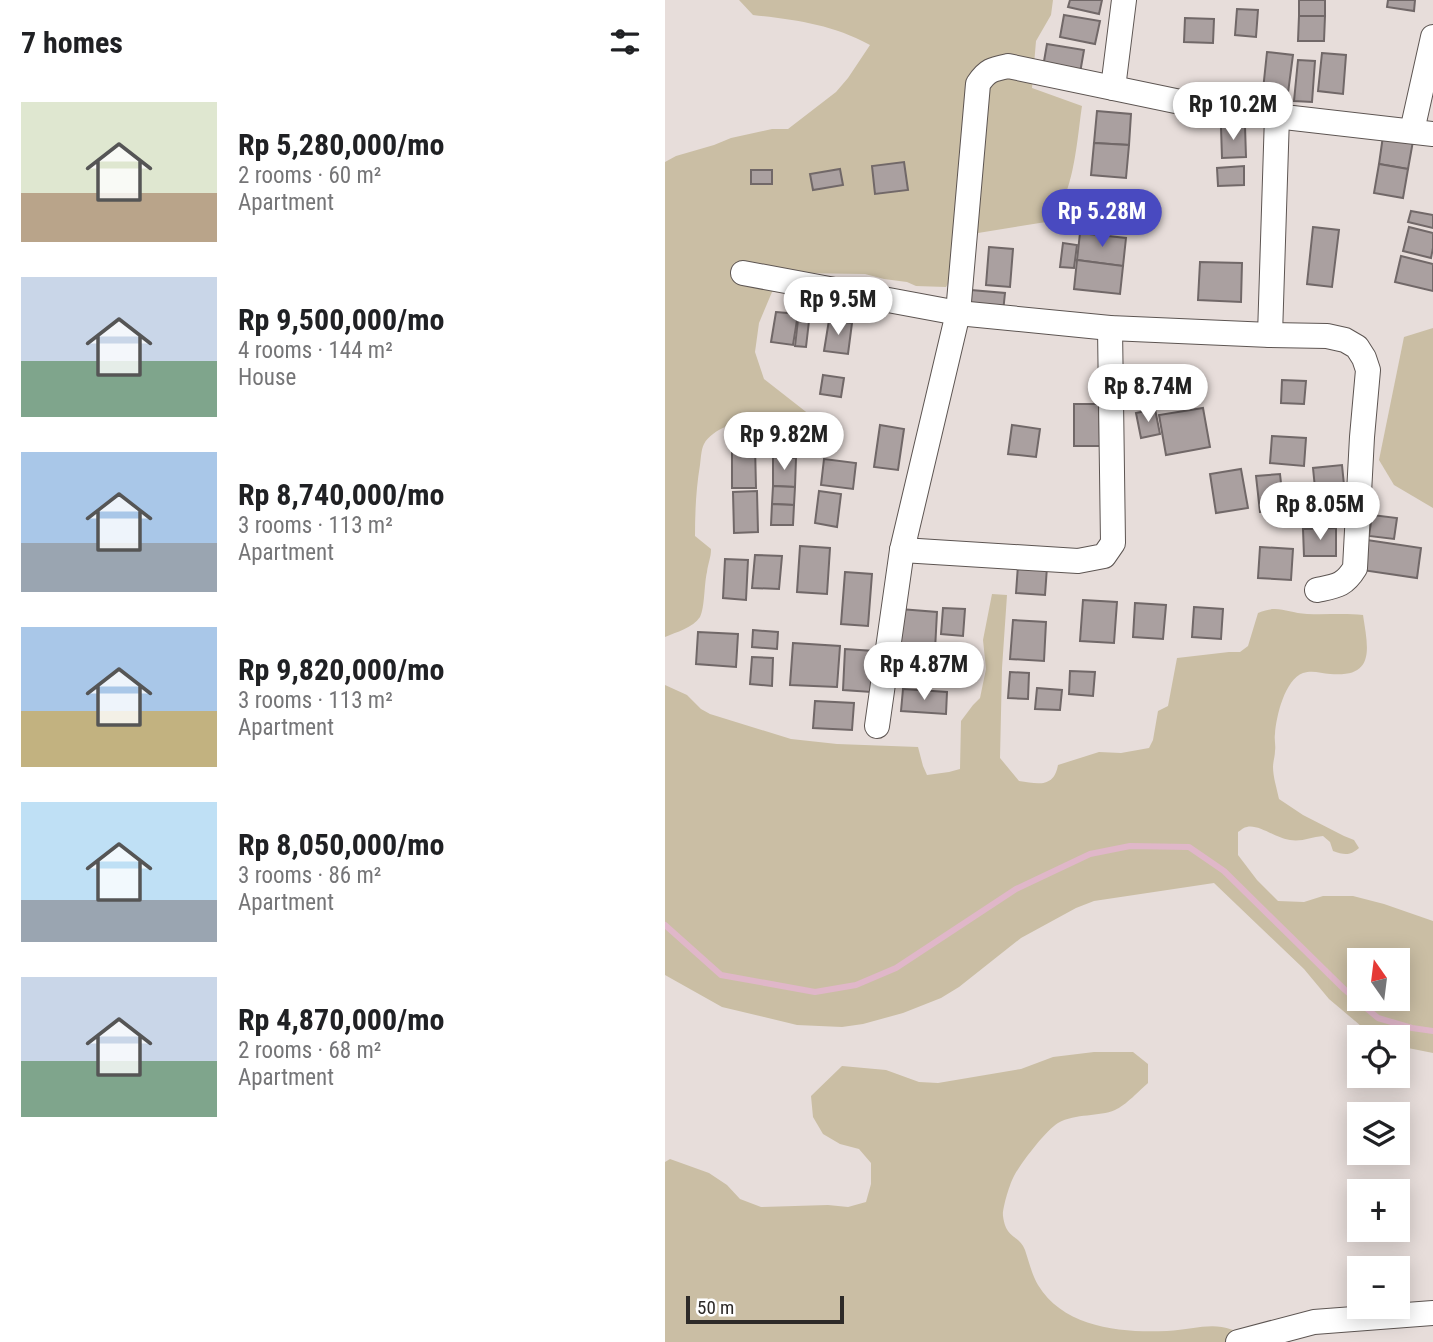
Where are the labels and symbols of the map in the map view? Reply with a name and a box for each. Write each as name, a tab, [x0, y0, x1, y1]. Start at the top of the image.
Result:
pin: Rp 10.2M	[1161, 82, 1305, 142]
pin: Rp 5.28M	[1030, 190, 1174, 249]
pin: Rp 9.5M	[773, 278, 903, 337]
pin: Rp 8.74M	[1076, 364, 1220, 424]
pin: Rp 9.82M	[712, 412, 856, 472]
pin: Rp 8.05M	[1248, 482, 1392, 542]
pin: Rp 4.87M	[852, 642, 996, 702]
north arrow	[1347, 948, 1411, 1012]
scale bar	[686, 1293, 843, 1325]

